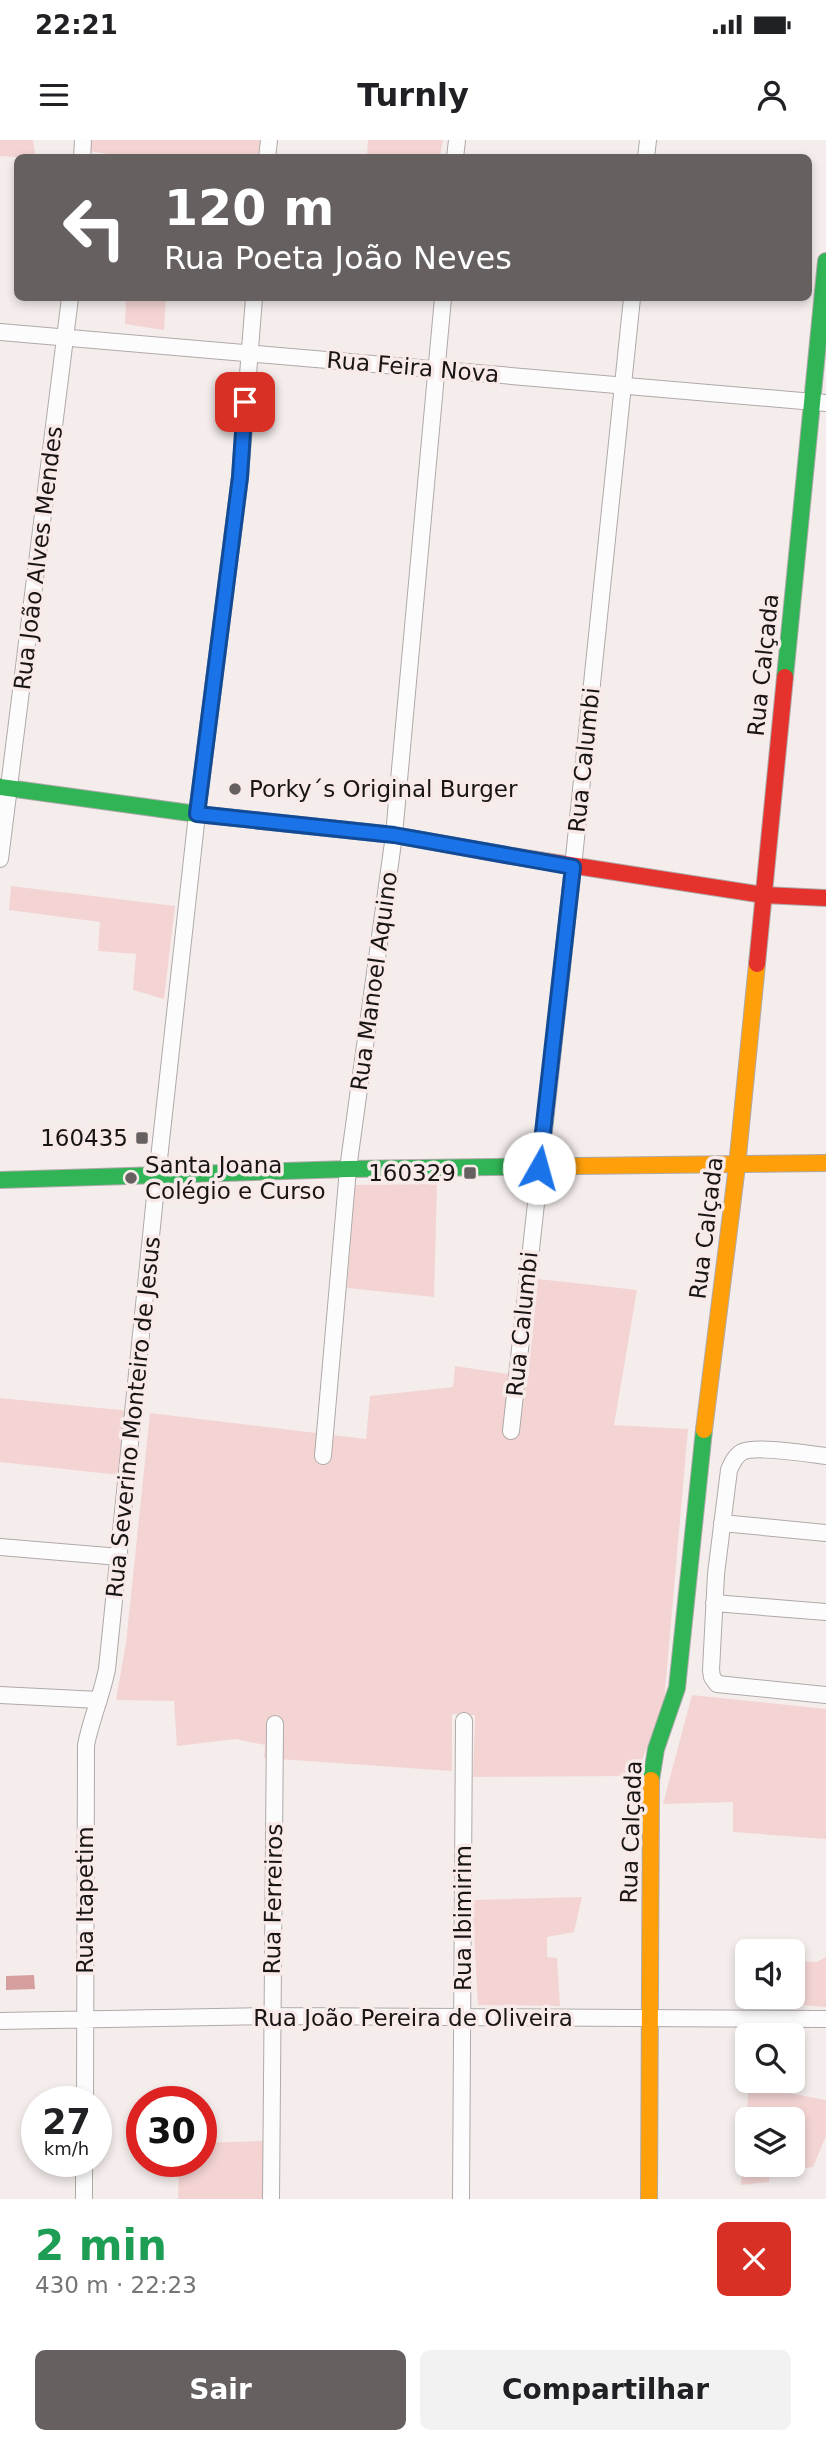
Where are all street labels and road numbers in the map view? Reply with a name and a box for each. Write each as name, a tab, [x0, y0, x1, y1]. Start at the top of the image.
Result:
street label: Rua Feira Nova	[326, 346, 500, 388]
street label: Rua João Alves Mendes	[9, 425, 67, 691]
street label: Rua Calçada	[743, 593, 783, 737]
street label: Rua Calumbi	[563, 686, 605, 834]
street label: Rua Manoel Aquino	[346, 870, 402, 1092]
street label: Rua Calçada	[684, 1155, 728, 1301]
street label: Rua Severino Monteiro de Jesus	[101, 1235, 165, 1599]
street label: Rua Calumbi	[501, 1250, 543, 1398]
street label: Rua Calçada	[616, 1760, 646, 1904]
street label: Rua Ferreiros	[259, 1823, 287, 1975]
street label: Rua Itapetim	[72, 1826, 98, 1974]
street label: Rua Ibimirim	[450, 1845, 476, 1991]
street label: Rua João Pereira de Oliveira	[253, 2005, 573, 2031]

